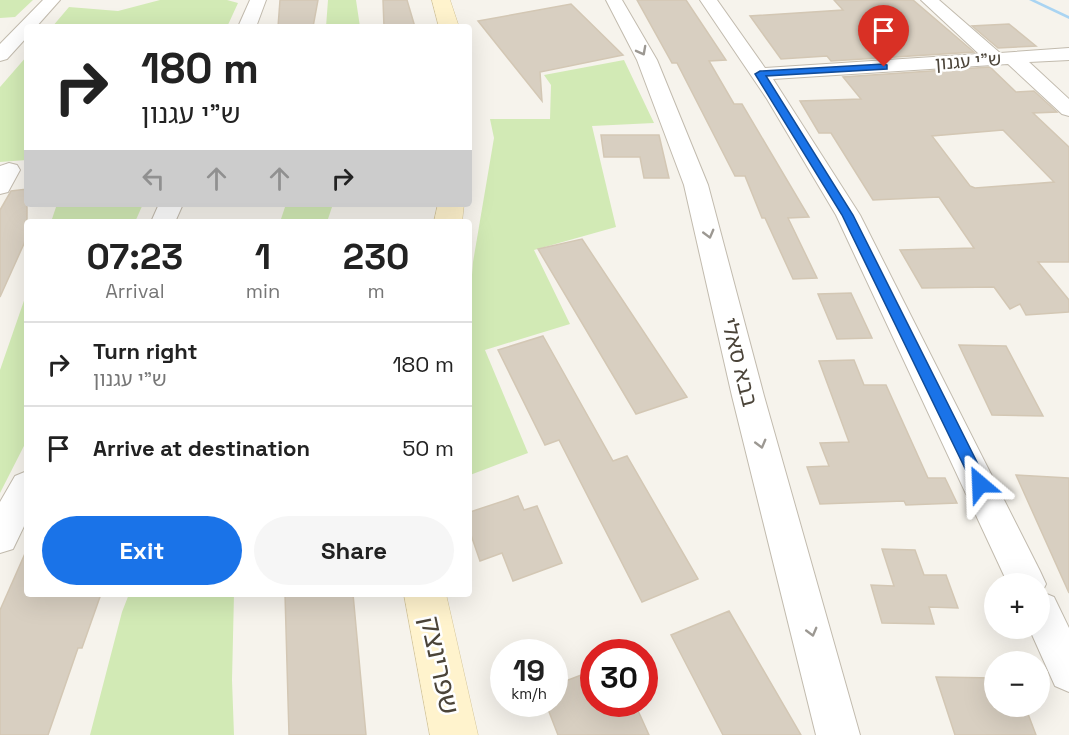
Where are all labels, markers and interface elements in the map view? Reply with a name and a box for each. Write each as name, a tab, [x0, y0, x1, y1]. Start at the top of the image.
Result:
pin	[858, 5, 909, 67]
icon: arrive	[867, 14, 900, 47]
text: 180 m	[141, 42, 259, 95]
one-way arrow	[635, 45, 646, 56]
street label: ש"י עגנון	[934, 47, 1002, 75]
icon: right	[42, 48, 120, 126]
text: ש"י עגנון	[141, 96, 240, 131]
icon: left	[137, 162, 170, 195]
icon: ahead	[200, 162, 233, 195]
icon: ahead	[263, 162, 296, 195]
icon: right	[326, 162, 359, 195]
one-way arrow	[702, 229, 715, 239]
text: 07:23	[87, 234, 183, 280]
text: 1	[255, 234, 271, 280]
text: 230	[343, 234, 409, 280]
text: Arrival	[105, 278, 165, 304]
text: min	[246, 278, 280, 304]
text: m	[367, 278, 385, 304]
street label: בבא סאלי	[715, 315, 765, 409]
text: Turn right	[93, 337, 198, 365]
icon: right	[42, 348, 75, 381]
text: 180 m	[392, 350, 454, 378]
text: ש"י עגנון	[93, 366, 167, 392]
icon: arrive	[42, 432, 75, 465]
text: Arrive at destination	[93, 434, 310, 462]
text: 50 m	[402, 434, 454, 462]
one-way arrow	[754, 438, 766, 449]
position arrow	[948, 452, 1012, 516]
button: Exit	[42, 516, 242, 585]
button: Share	[254, 516, 454, 585]
map controls	[984, 573, 1050, 717]
button: +	[984, 573, 1050, 639]
street label: שפרינצק	[412, 612, 468, 718]
one-way arrow	[804, 627, 817, 637]
speed limit sign: 30	[580, 639, 658, 717]
text: 19	[513, 651, 545, 690]
button: −	[984, 651, 1050, 717]
text: km/h	[511, 684, 547, 703]

